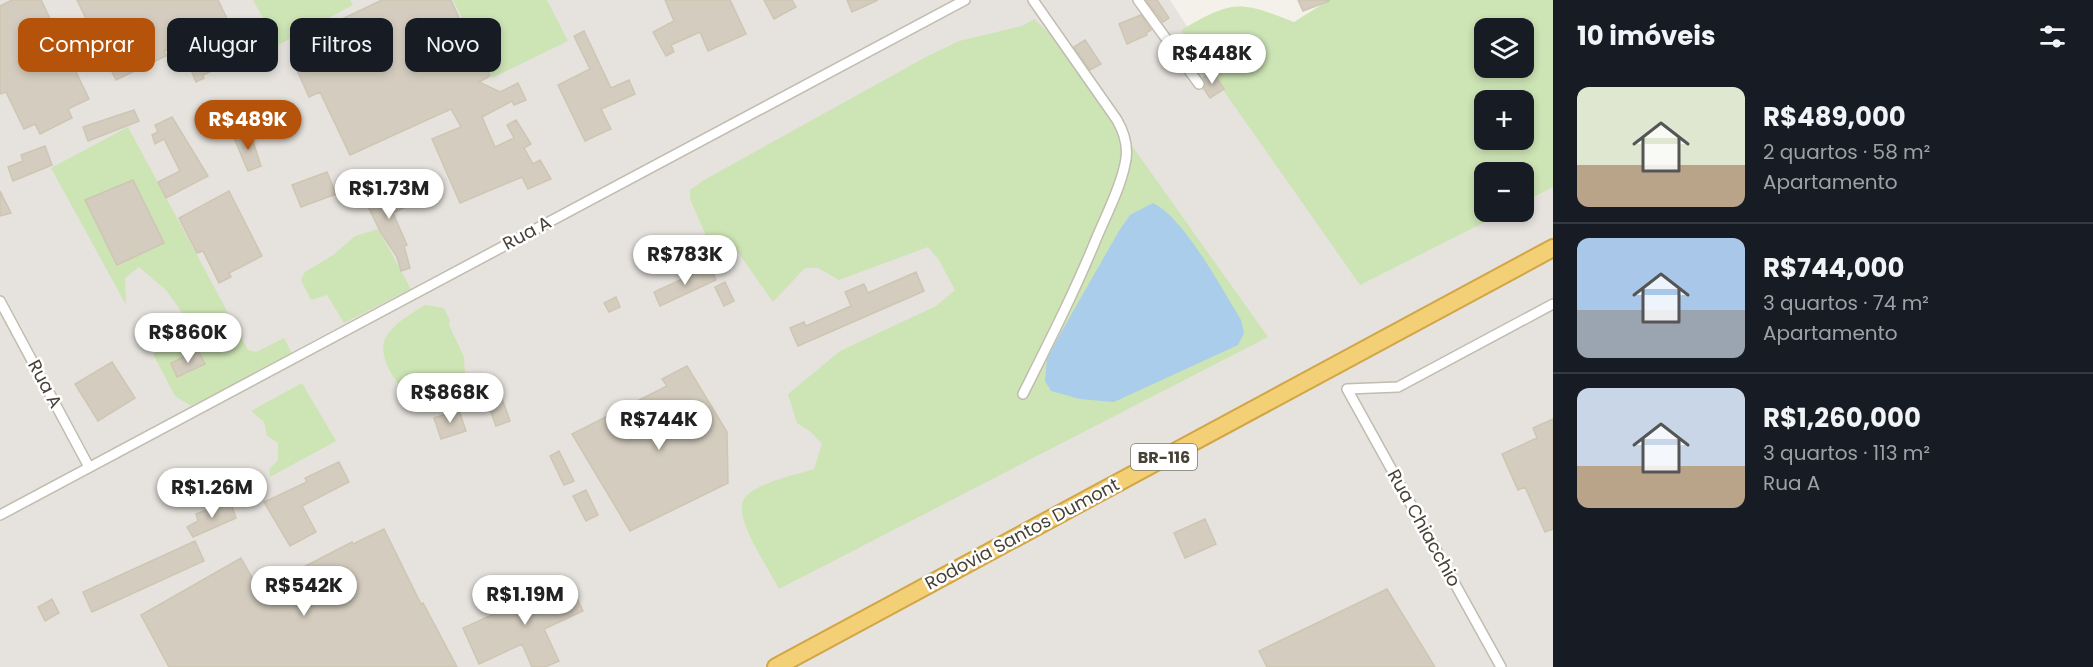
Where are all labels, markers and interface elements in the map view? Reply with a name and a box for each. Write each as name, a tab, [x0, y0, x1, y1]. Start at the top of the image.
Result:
chip: Comprar	[18, 18, 155, 72]
chip: Alugar	[167, 18, 278, 72]
chip: Filtros	[290, 18, 393, 72]
chip: Novo	[405, 18, 501, 72]
map controls	[1474, 18, 1534, 222]
button: layers	[1474, 18, 1534, 78]
text: 10 imóveis	[1577, 18, 1715, 54]
icon: filters	[2036, 20, 2069, 53]
pin: R$448K	[1163, 34, 1261, 85]
text: R$448K	[1172, 39, 1252, 67]
button: +	[1474, 90, 1534, 150]
text: R$489,000	[1763, 99, 1906, 135]
pin: R$489K	[199, 100, 297, 151]
text: R$489K	[209, 105, 287, 133]
icon: home	[1625, 111, 1697, 183]
text: 2 quartos · 58 m²	[1763, 138, 1930, 166]
button: −	[1474, 162, 1534, 222]
text: Apartamento	[1763, 168, 1898, 196]
pin: R$1.73M	[334, 169, 444, 220]
text: R$1.73M	[349, 174, 429, 202]
street label: Rua A	[498, 209, 555, 256]
pin: R$783K	[636, 235, 734, 286]
text: R$783K	[647, 240, 723, 268]
text: R$744,000	[1763, 250, 1905, 286]
icon: home	[1625, 262, 1697, 334]
text: 3 quartos · 74 m²	[1763, 289, 1929, 317]
pin: R$860K	[139, 313, 237, 364]
text: R$860K	[149, 318, 227, 346]
text: Apartamento	[1763, 319, 1898, 347]
street label: Rua A	[22, 355, 69, 412]
pin: R$868K	[401, 373, 499, 424]
text: R$868K	[411, 378, 489, 406]
pin: R$744K	[610, 400, 708, 451]
text: R$1,260,000	[1763, 400, 1921, 436]
text: R$744K	[620, 405, 698, 433]
icon: home	[1625, 412, 1697, 484]
text: 3 quartos · 113 m²	[1763, 439, 1930, 467]
road number: BR-116	[1131, 444, 1197, 470]
street label: Rua Chiacchio	[1382, 465, 1467, 591]
pin: R$1.26M	[157, 468, 267, 519]
text: Rua A	[1763, 469, 1820, 497]
street label: Rodovia Santos Dumont	[920, 472, 1123, 595]
text: R$1.26M	[171, 473, 253, 501]
pin: R$542K	[255, 566, 353, 617]
text: R$542K	[265, 571, 343, 599]
pin: R$1.19M	[470, 575, 580, 626]
text: R$1.19M	[486, 580, 564, 608]

